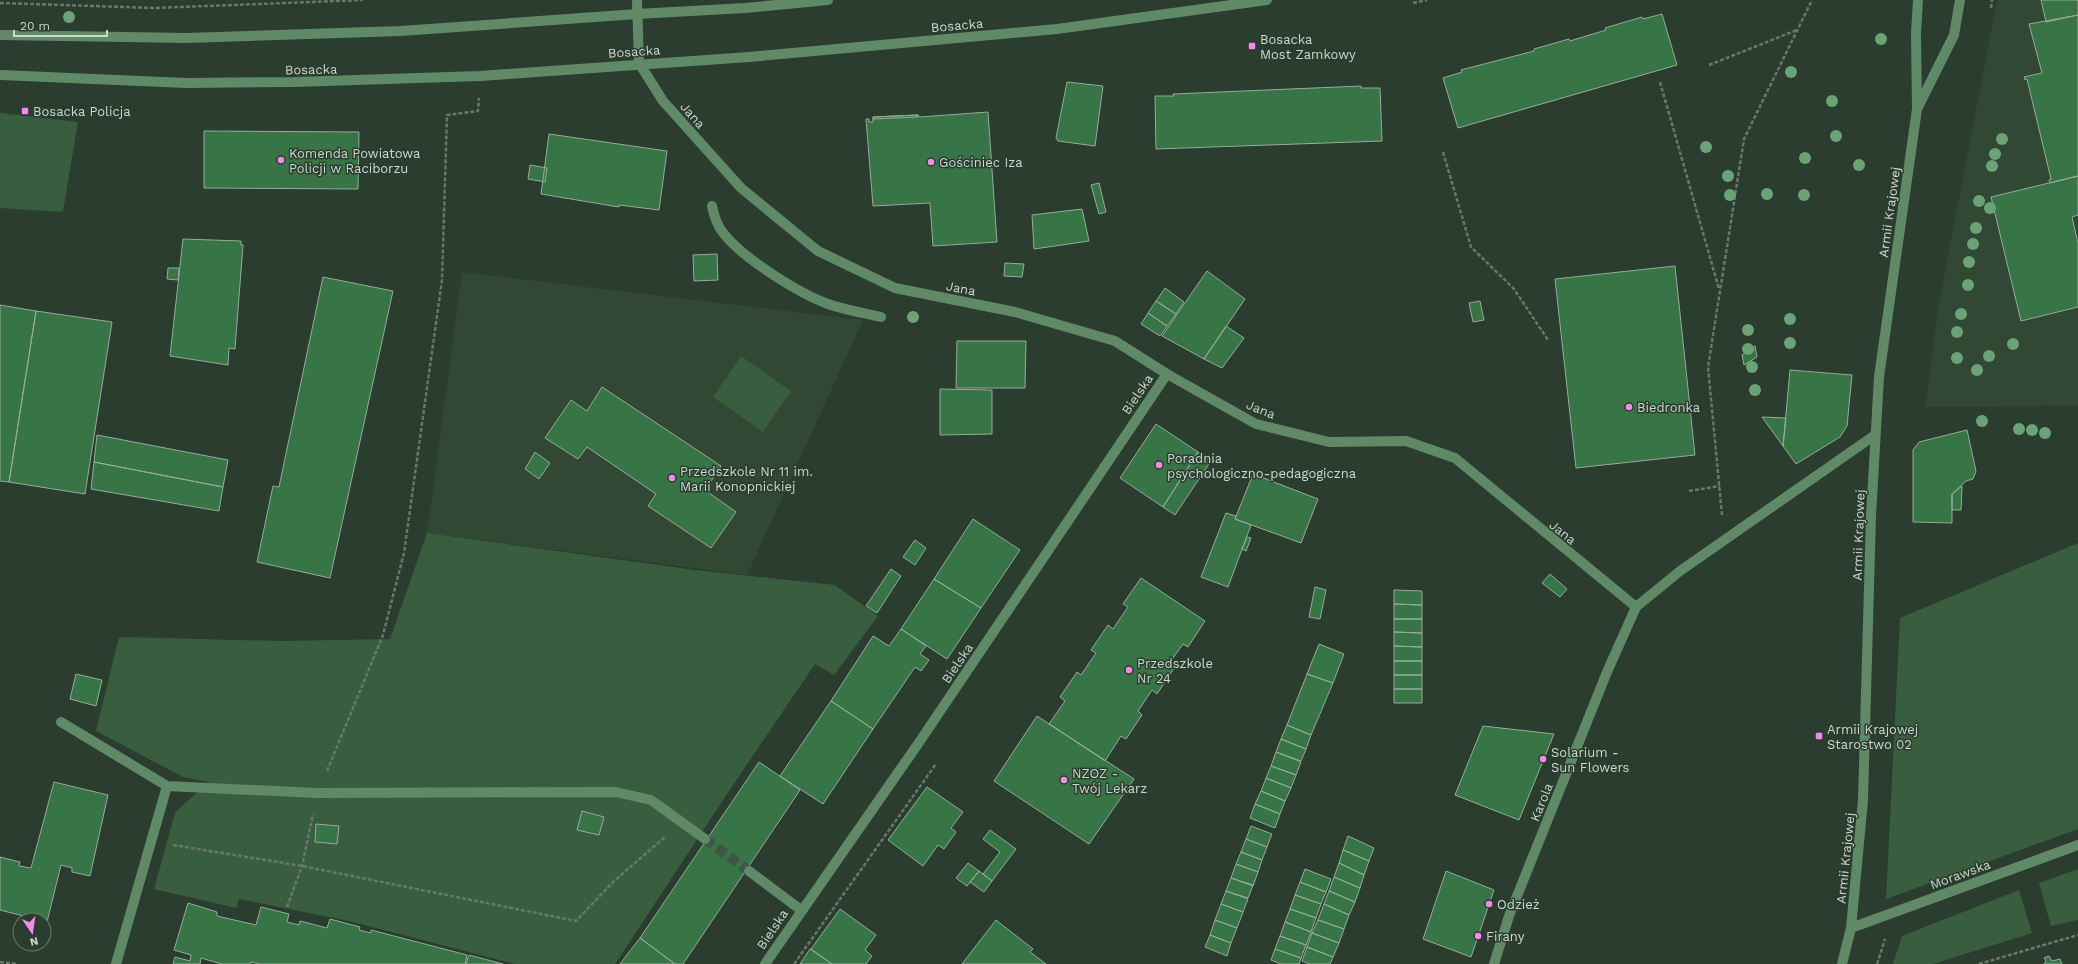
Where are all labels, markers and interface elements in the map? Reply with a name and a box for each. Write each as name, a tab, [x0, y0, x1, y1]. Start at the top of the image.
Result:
scale bar	[14, 12, 107, 38]
street label: Bosacka	[930, 16, 984, 35]
text: 20 m	[20, 19, 50, 33]
place label: Bosacka Most Zamkowy	[1260, 32, 1356, 62]
marker: Bosacka Most Zamkowy	[1247, 41, 1257, 51]
street label: Bosacka	[607, 42, 661, 61]
street label: Bosacka	[285, 62, 338, 77]
street label: Jana	[677, 99, 709, 132]
place label: Bosacka Policja	[33, 104, 131, 119]
marker: Bosacka Policja	[20, 106, 30, 116]
place label: Komenda Powiatowa Policji w Raciborzu	[289, 146, 421, 176]
marker: Komenda Powiatowa Policji w Raciborzu	[276, 155, 286, 165]
place label: Gościniec Iza	[939, 155, 1023, 170]
marker: Gościniec Iza	[926, 157, 936, 167]
street label: Armii Krajowej	[1876, 166, 1903, 258]
street label: Jana	[945, 278, 978, 299]
street label: Bielska	[1119, 371, 1157, 417]
street label: Jana	[1244, 397, 1278, 422]
place label: Biedronka	[1637, 400, 1701, 415]
marker: Biedronka	[1624, 402, 1634, 412]
place label: Poradnia psychologiczno-pedagogiczna	[1167, 451, 1357, 481]
marker: Poradnia psychologiczno-pedagogiczna	[1154, 460, 1164, 470]
place label: Przedszkole Nr 11 im. Marii Konopnickiej	[680, 464, 813, 494]
marker: Przedszkole Nr 11 im. Marii Konopnickiej	[667, 473, 677, 483]
street label: Armii Krajowej	[1849, 489, 1868, 581]
street label: Jana	[1546, 517, 1580, 548]
street label: Bielska	[939, 640, 977, 686]
place label: Przedszkole Nr 24	[1137, 656, 1213, 686]
marker: Przedszkole Nr 24	[1124, 665, 1134, 675]
place label: Armii Krajowej Starostwo 02	[1827, 722, 1918, 752]
marker: Armii Krajowej Starostwo 02	[1814, 731, 1824, 741]
place label: Solarium - Sun Flowers	[1551, 745, 1629, 775]
marker: Solarium - Sun Flowers	[1538, 754, 1548, 764]
place label: NZOZ - Twój Lekarz	[1072, 766, 1147, 796]
marker: NZOZ - Twój Lekarz	[1059, 775, 1069, 785]
street label: Karola	[1527, 780, 1556, 824]
street label: Armii Krajowej	[1833, 812, 1858, 904]
street label: Morawska	[1928, 856, 1993, 892]
place label: Odzież	[1497, 897, 1540, 912]
marker: Odzież	[1484, 899, 1494, 909]
street label: Bielska	[754, 906, 792, 952]
north arrow	[12, 912, 52, 952]
place label: Firany	[1486, 929, 1525, 944]
marker: Firany	[1473, 931, 1483, 941]
text: N	[29, 934, 40, 949]

